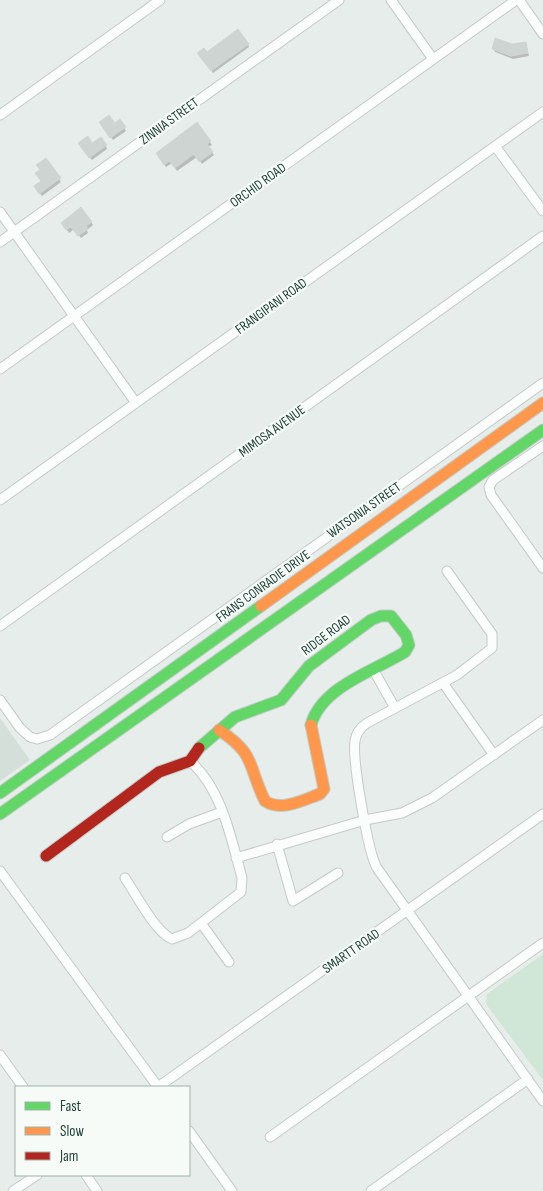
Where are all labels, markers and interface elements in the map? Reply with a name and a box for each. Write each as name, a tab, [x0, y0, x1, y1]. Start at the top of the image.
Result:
street label: ZINNIA STREET	[136, 94, 202, 148]
street label: ORCHID ROAD	[227, 159, 289, 211]
street label: FRANGIPANI ROAD	[232, 274, 310, 338]
street label: MIMOSA AVENUE	[235, 401, 309, 461]
street label: WATSONIA STREET	[324, 478, 404, 542]
street label: FRANS CONRADIE DRIVE	[213, 546, 314, 626]
street label: RIDGE ROAD	[298, 611, 354, 659]
street label: SMARTT ROAD	[319, 925, 383, 977]
legend	[15, 1086, 190, 1176]
text: Fast	[60, 1097, 82, 1116]
text: Slow	[60, 1122, 84, 1141]
text: Jam	[59, 1147, 78, 1166]

